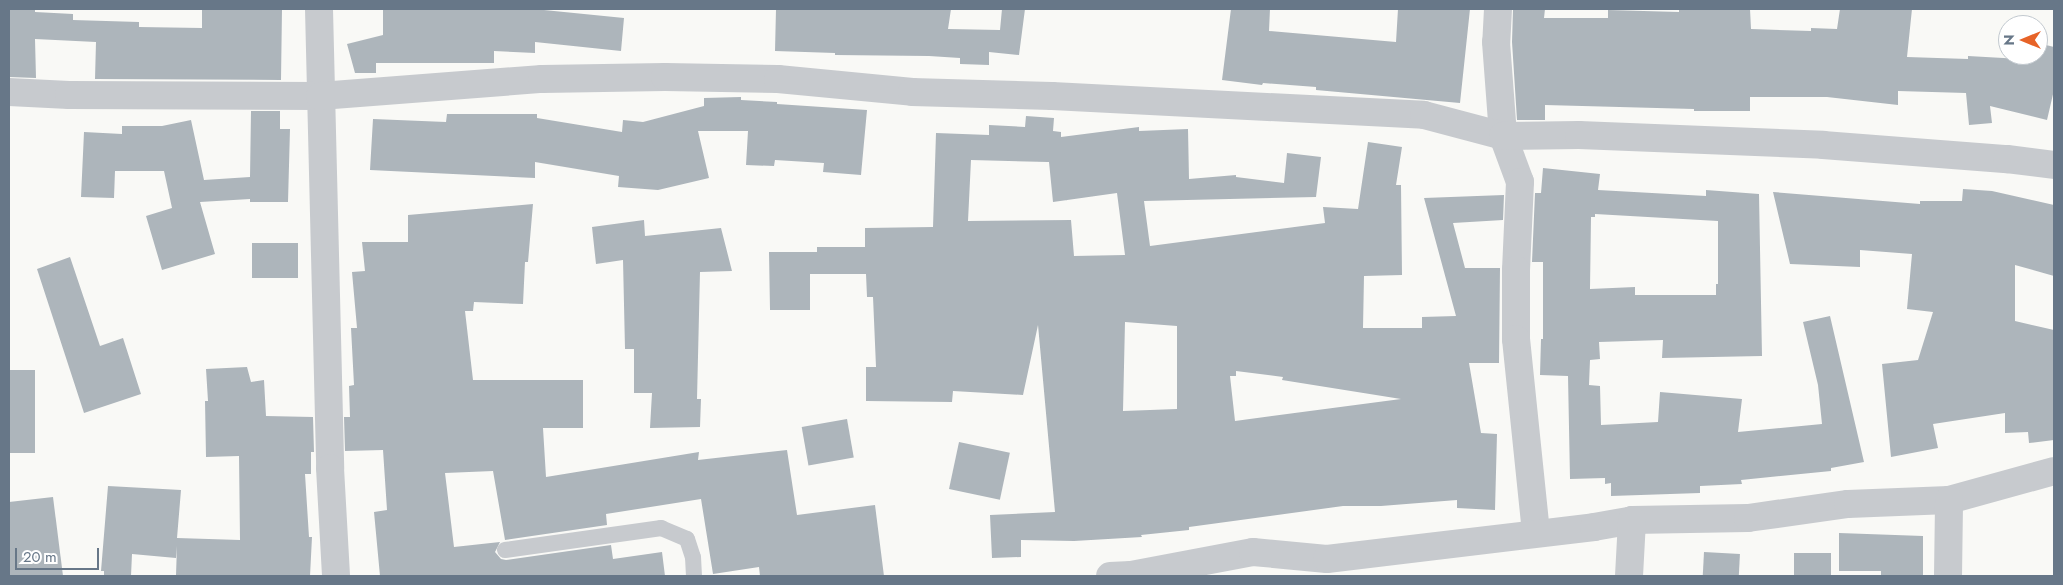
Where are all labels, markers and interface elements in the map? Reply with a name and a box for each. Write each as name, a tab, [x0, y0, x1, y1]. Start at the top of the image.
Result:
north arrow	[1998, 15, 2048, 65]
text: N	[1999, 34, 2019, 46]
scale bar	[18, 538, 101, 570]
text: 20 m	[23, 546, 57, 568]

